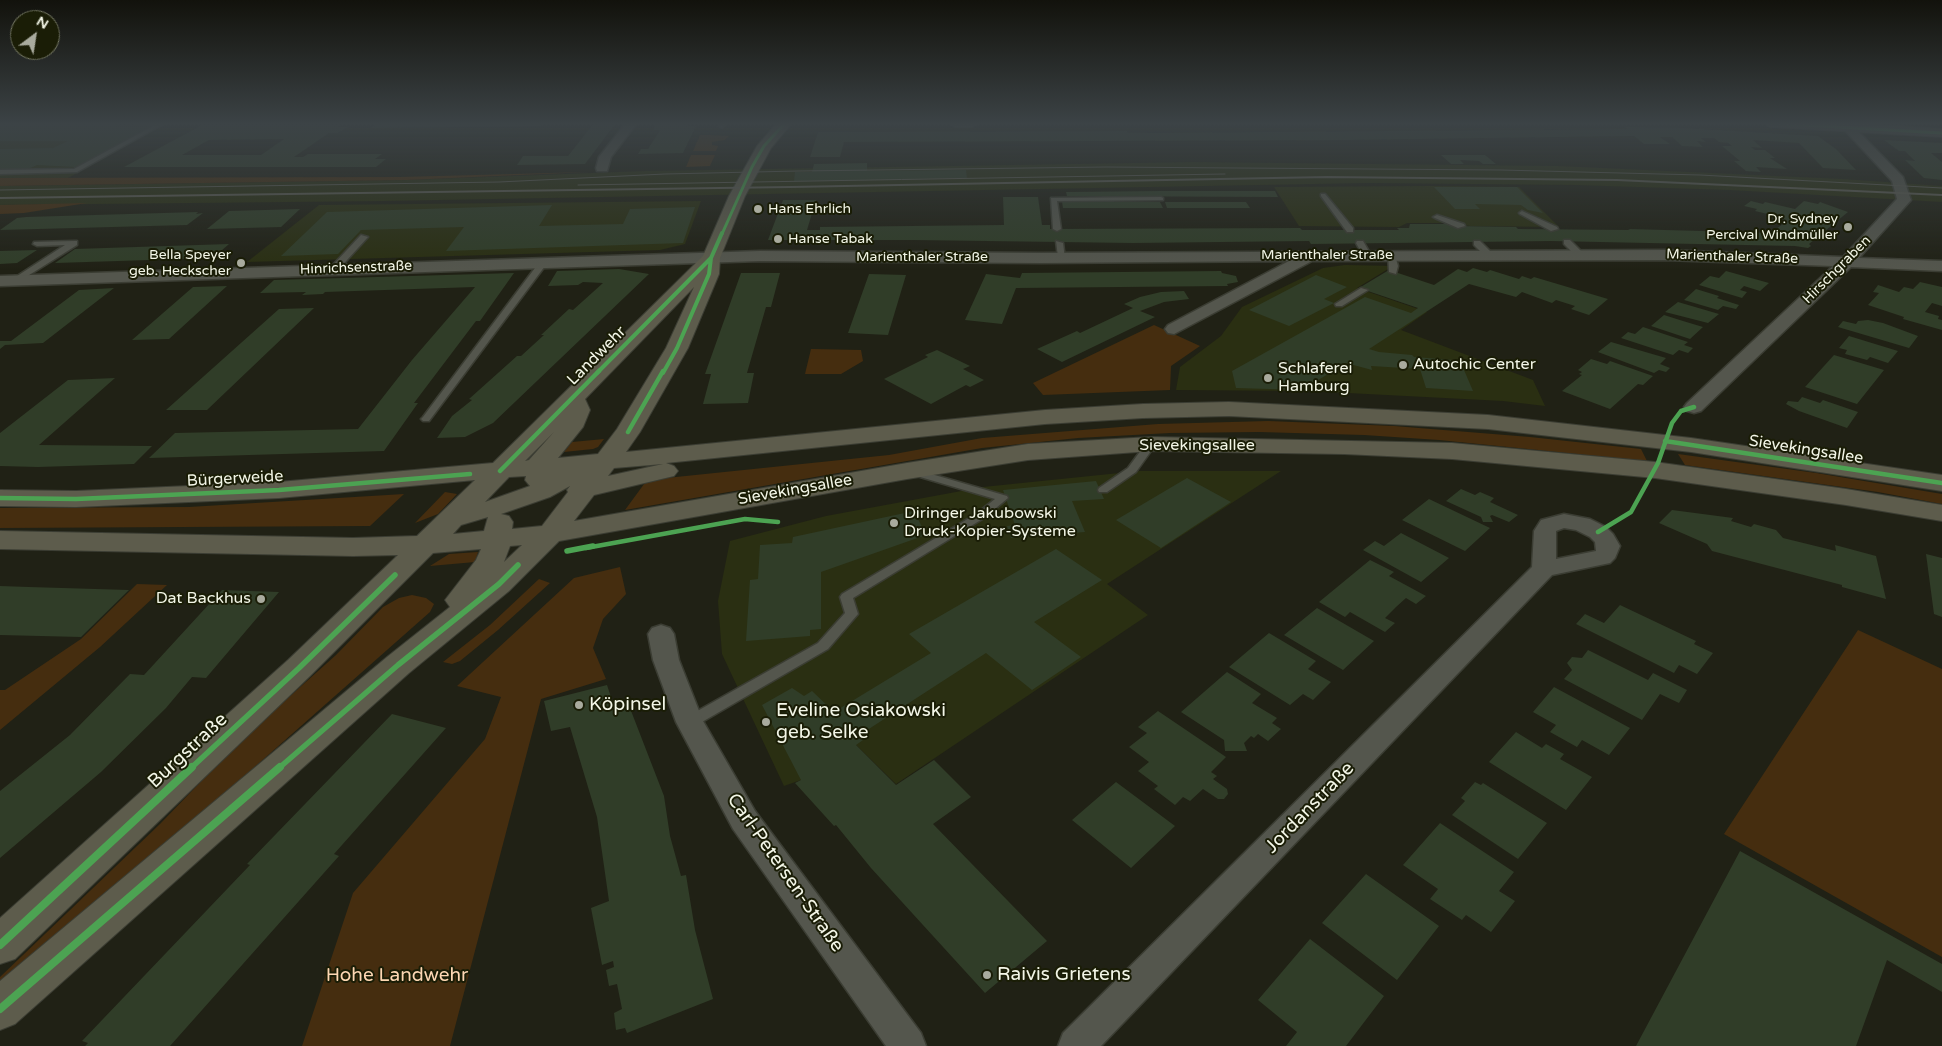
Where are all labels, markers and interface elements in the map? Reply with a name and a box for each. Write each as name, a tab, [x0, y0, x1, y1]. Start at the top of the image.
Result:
north arrow	[10, 10, 60, 60]
text: N	[33, 12, 52, 33]
place label: Hans Ehrlich	[768, 201, 851, 217]
marker: Hans Ehrlich	[752, 203, 764, 215]
place label: Dr. Sydney Percival Windmüller	[1706, 211, 1838, 243]
marker: Dr. Sydney Percival Windmüller	[1842, 221, 1854, 233]
place label: Hanse Tabak	[788, 231, 873, 247]
street label: Hirschgraben	[1799, 232, 1875, 308]
marker: Hanse Tabak	[772, 233, 784, 245]
street label: Marienthaler Straße	[1666, 246, 1798, 268]
place label: Bella Speyer geb. Heckscher	[129, 247, 231, 280]
street label: Marienthaler Straße	[1261, 247, 1393, 263]
street label: Marienthaler Straße	[856, 249, 988, 265]
marker: Bella Speyer geb. Heckscher	[235, 257, 247, 269]
street label: Hinrichsenstraße	[300, 258, 412, 278]
street label: Landwehr	[564, 323, 630, 389]
place label: Autochic Center	[1413, 355, 1536, 375]
place label: Schlaferei Hamburg	[1278, 359, 1353, 397]
marker: Autochic Center	[1397, 359, 1409, 371]
marker: Schlaferei Hamburg	[1262, 372, 1274, 384]
street label: Sievekingsallee	[1748, 431, 1864, 469]
street label: Sievekingsallee	[1139, 436, 1255, 456]
street label: Bürgerweide	[186, 467, 284, 491]
street label: Sievekingsallee	[737, 471, 853, 509]
place label: Diringer Jakubowski Druck-Kopier-Systeme	[904, 504, 1076, 542]
marker: Diringer Jakubowski Druck-Kopier-Systeme	[888, 517, 900, 529]
place label: Dat Backhus	[156, 589, 251, 609]
marker: Dat Backhus	[255, 593, 267, 605]
place label: Köpinsel	[589, 694, 666, 716]
marker: Köpinsel	[573, 699, 585, 711]
place label: Eveline Osiakowski geb. Selke	[776, 700, 946, 744]
street label: Burgstraße	[144, 709, 232, 793]
marker: Eveline Osiakowski geb. Selke	[760, 716, 772, 728]
street label: Jordanstraße	[1261, 758, 1359, 858]
street label: Carl-Petersen-Straße	[722, 789, 848, 957]
place label: Raivis Grietens	[997, 964, 1131, 986]
park label: Hohe Landwehr	[326, 965, 468, 987]
marker: Raivis Grietens	[981, 969, 993, 981]

